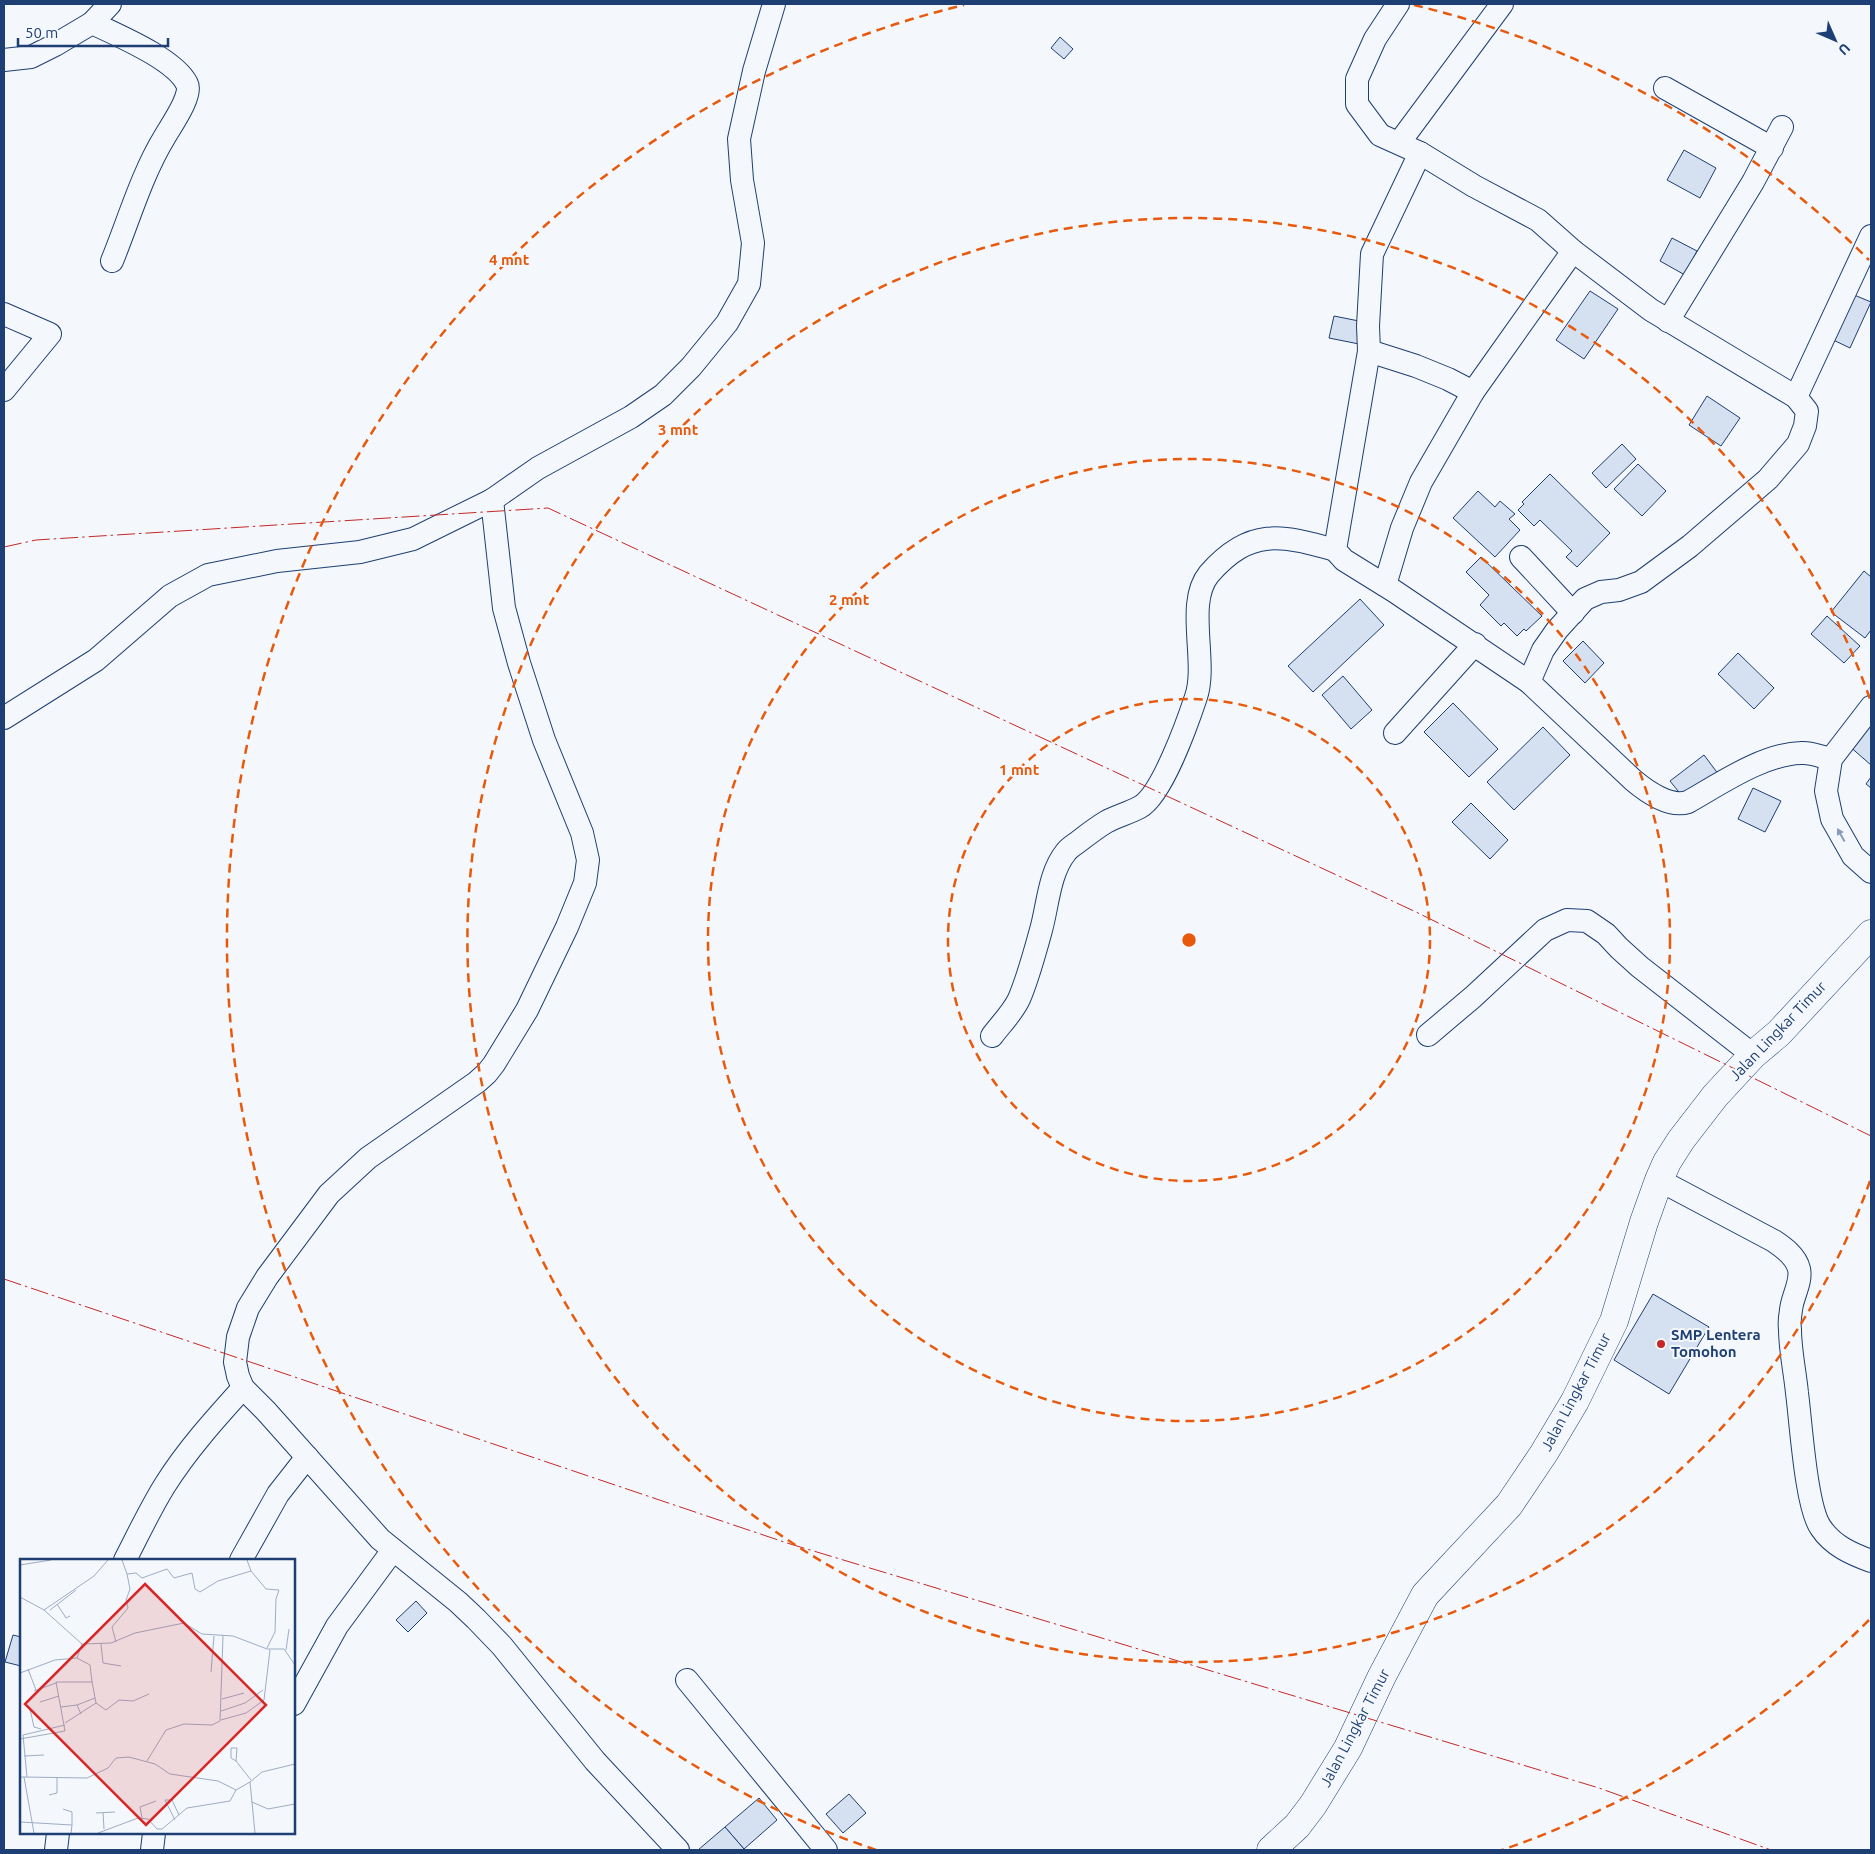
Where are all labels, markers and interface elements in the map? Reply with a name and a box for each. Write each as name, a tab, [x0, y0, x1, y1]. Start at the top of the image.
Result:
scale bar	[18, 15, 168, 47]
north arrow	[1810, 15, 1860, 65]
text: 50 m	[25, 24, 58, 41]
text: U	[1835, 40, 1853, 58]
text: 4 mnt	[489, 251, 530, 268]
text: 3 mnt	[658, 421, 699, 438]
text: 2 mnt	[829, 591, 870, 608]
text: 1 mnt	[999, 761, 1040, 778]
one-way arrow	[1837, 827, 1845, 842]
centre of rings	[1180, 931, 1198, 949]
street label: Jalan Lingkar Timur	[1726, 977, 1830, 1084]
place label: SMP Lentera Tomohon	[1671, 1326, 1761, 1360]
street label: Jalan Lingkar Timur	[1537, 1330, 1614, 1454]
marker: SMP Lentera Tomohon	[1655, 1338, 1667, 1350]
inset map	[20, 1559, 295, 1834]
street label: Jalan Lingkar Timur	[1316, 1666, 1393, 1790]

